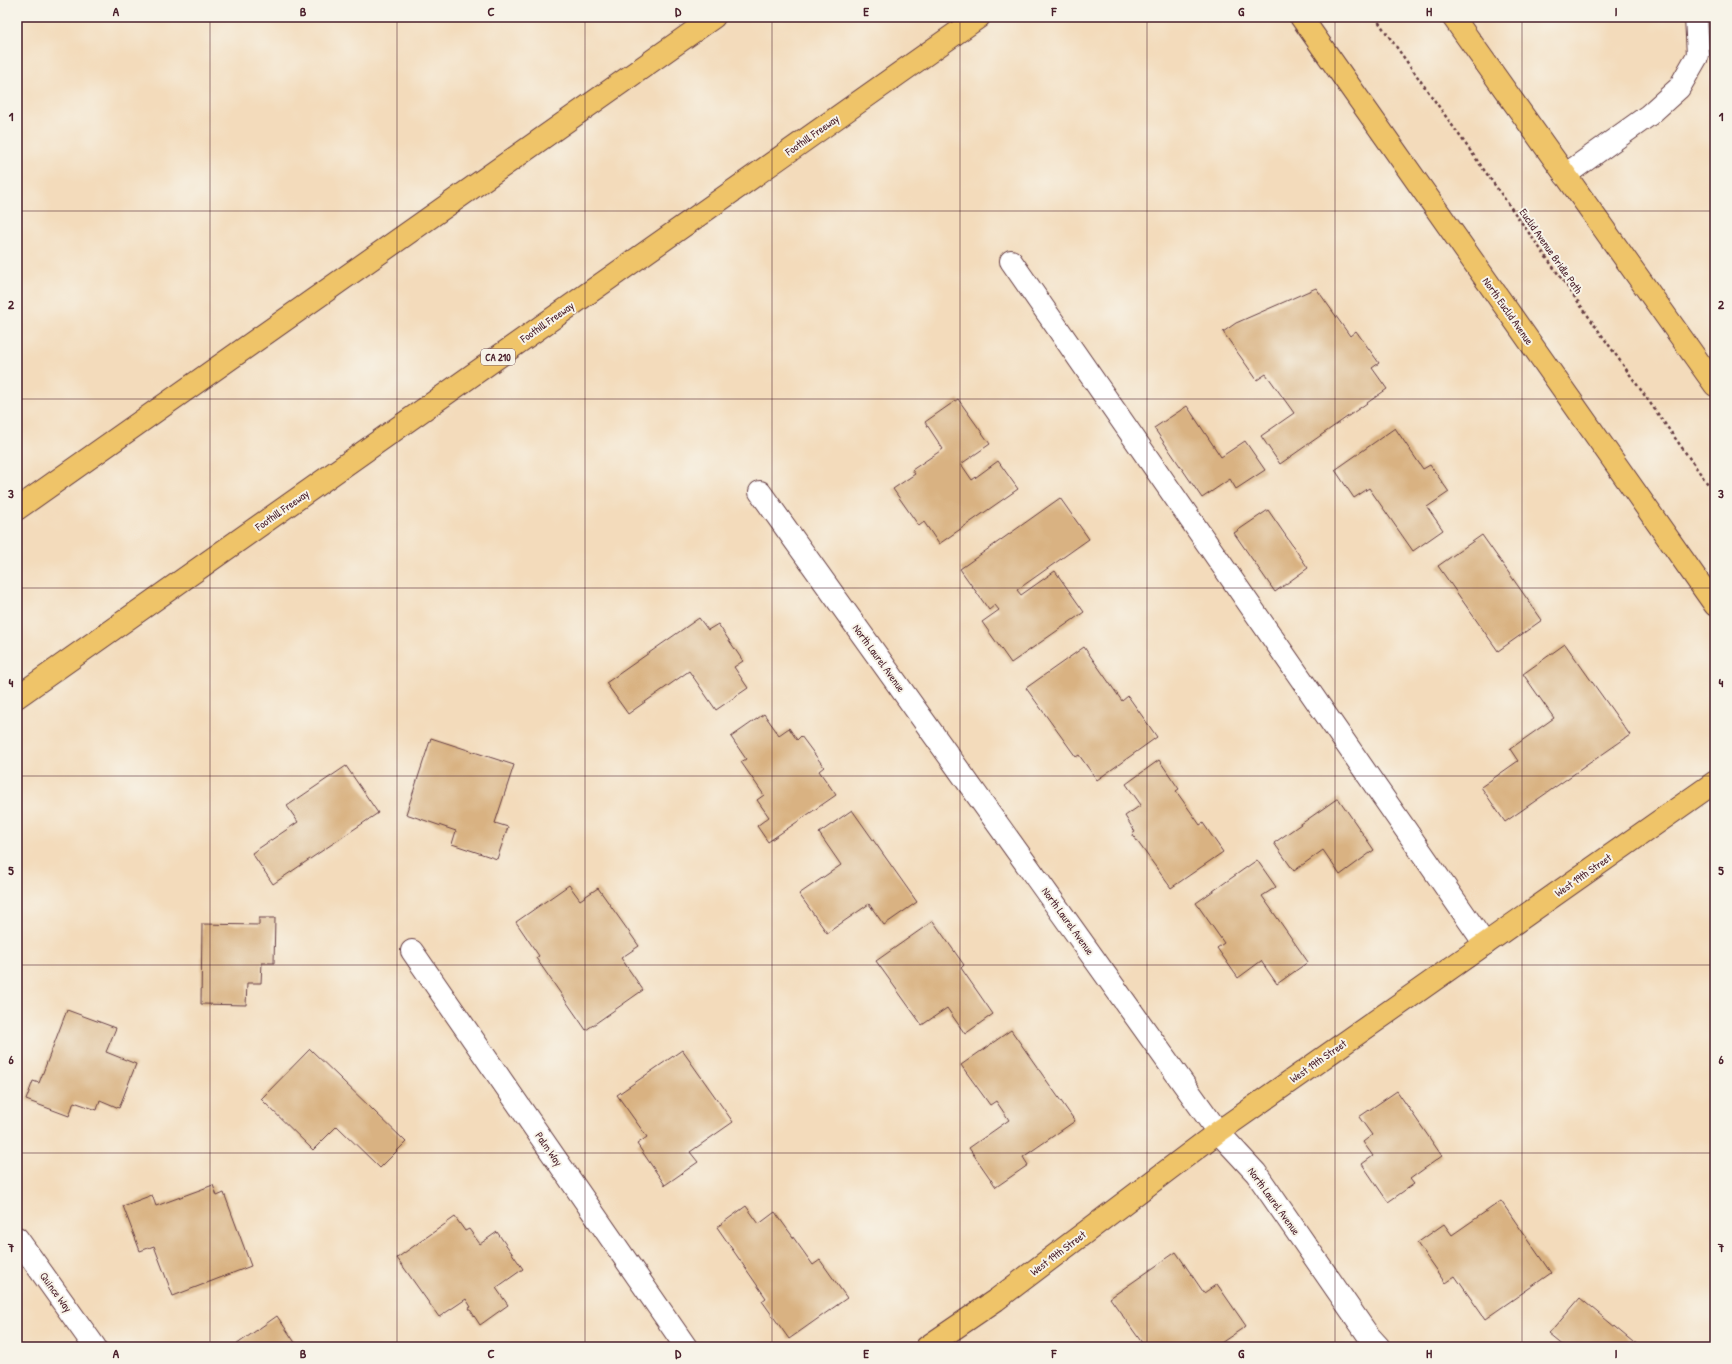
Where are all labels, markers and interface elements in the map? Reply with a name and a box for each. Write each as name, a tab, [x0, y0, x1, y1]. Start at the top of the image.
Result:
text: A	[113, 2, 120, 20]
text: B	[300, 2, 307, 20]
text: C	[487, 2, 495, 20]
text: D	[675, 2, 682, 20]
text: E	[863, 2, 869, 20]
text: F	[1051, 2, 1058, 20]
text: G	[1238, 2, 1245, 20]
text: H	[1426, 2, 1432, 20]
text: I	[1614, 2, 1618, 20]
text: 1	[9, 107, 14, 125]
text: 1	[1719, 107, 1724, 125]
street label: Foothill Freeway	[782, 111, 842, 159]
street label: Euclid Avenue Bridle Path	[1516, 206, 1586, 297]
street label: North Euclid Avenue	[1480, 275, 1537, 348]
text: 2	[8, 295, 15, 313]
text: 2	[1718, 295, 1725, 313]
street label: Foothill Freeway	[517, 298, 577, 346]
road number: CA 210	[481, 349, 515, 365]
text: 3	[8, 484, 14, 502]
text: 3	[1718, 484, 1724, 502]
street label: Foothill Freeway	[252, 486, 312, 534]
street label: North Laurel Avenue	[850, 621, 909, 695]
text: 4	[9, 673, 14, 691]
text: 4	[1719, 673, 1724, 691]
street label: West 19th Street	[1552, 850, 1614, 900]
text: 5	[8, 861, 14, 879]
text: 5	[1718, 861, 1724, 879]
street label: North Laurel Avenue	[1039, 884, 1098, 958]
street label: West 19th Street	[1287, 1036, 1349, 1086]
text: 6	[8, 1050, 14, 1068]
text: 6	[1718, 1050, 1724, 1068]
street label: Palm Way	[532, 1129, 566, 1169]
street label: North Laurel Avenue	[1245, 1164, 1304, 1238]
street label: West 19th Street	[1027, 1227, 1089, 1279]
text: 7	[7, 1238, 15, 1256]
text: 7	[1717, 1238, 1725, 1256]
street label: Quince Way	[37, 1269, 75, 1315]
text: A	[113, 1344, 120, 1362]
text: B	[300, 1344, 307, 1362]
text: C	[487, 1344, 495, 1362]
text: D	[675, 1344, 682, 1362]
text: E	[863, 1344, 869, 1362]
text: F	[1051, 1344, 1058, 1362]
text: G	[1238, 1344, 1245, 1362]
text: H	[1426, 1344, 1432, 1362]
text: I	[1614, 1344, 1618, 1362]

